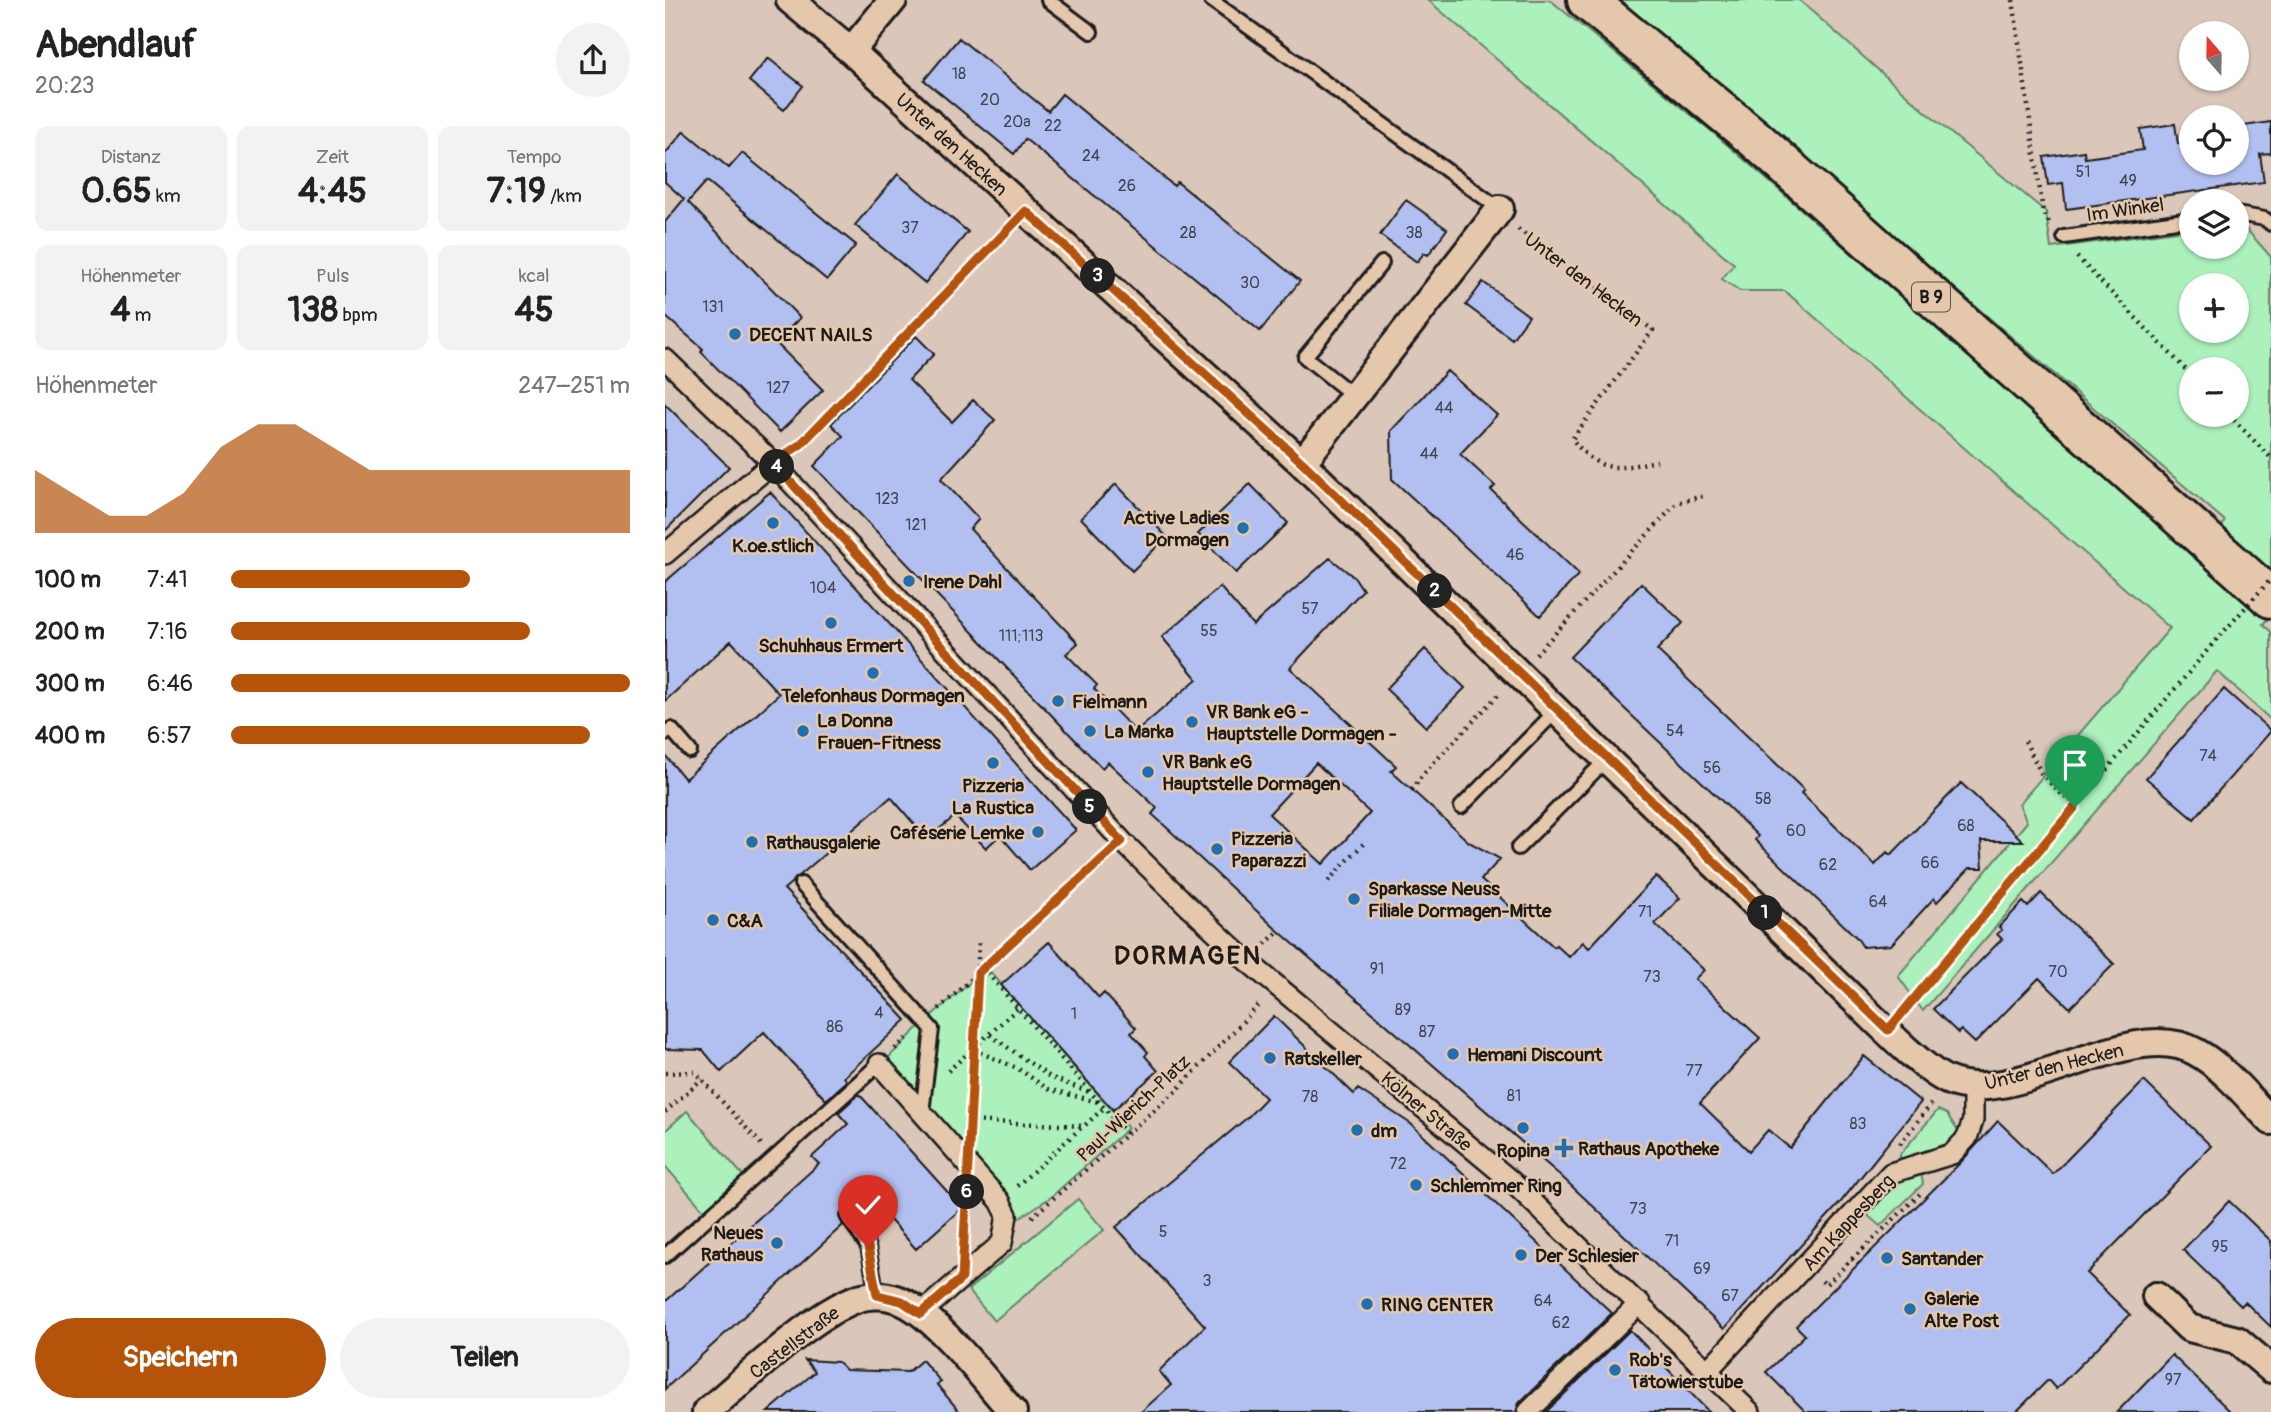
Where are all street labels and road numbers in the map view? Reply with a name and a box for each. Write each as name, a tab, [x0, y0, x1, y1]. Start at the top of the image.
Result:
street label: Unter den Hecken	[890, 88, 1012, 201]
street label: Im Winkel	[2085, 193, 2166, 227]
street label: Unter den Hecken	[1519, 227, 1647, 332]
road number: B 9	[1912, 282, 1950, 312]
street label: Unter den Hecken	[1982, 1038, 2126, 1096]
street label: Paul-Wierich-Platz	[1072, 1050, 1196, 1168]
street label: Kölner Straße	[1376, 1067, 1477, 1157]
street label: Am Kappesberg	[1798, 1169, 1900, 1276]
street label: Castellstraße	[745, 1301, 845, 1384]

